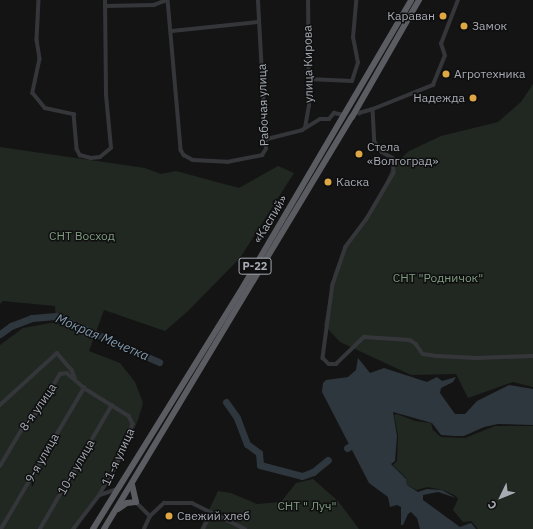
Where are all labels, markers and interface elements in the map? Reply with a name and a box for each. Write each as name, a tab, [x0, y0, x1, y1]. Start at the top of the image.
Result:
place label: Караван	[387, 9, 435, 23]
marker: Караван	[438, 11, 448, 21]
place label: Замок	[472, 19, 507, 33]
marker: Замок	[459, 21, 469, 31]
street label: улица Кирова	[300, 25, 316, 103]
street label: Рабочая улица	[254, 64, 272, 146]
place label: Агротехника	[454, 67, 525, 81]
marker: Агротехника	[441, 69, 451, 79]
place label: Надежда	[413, 91, 465, 105]
marker: Надежда	[468, 93, 478, 103]
place label: Стела «Волгоград»	[367, 140, 438, 168]
marker: Стела «Волгоград»	[354, 149, 364, 159]
place label: Каска	[336, 175, 369, 189]
marker: Каска	[323, 177, 333, 187]
street label: «Каспий»	[250, 192, 290, 246]
park label: СНТ Восход	[49, 229, 115, 243]
road number: Р-22	[238, 257, 272, 275]
park label: СНТ "Родничок"	[393, 271, 483, 285]
water label: Мокрая Мечетка	[53, 311, 151, 365]
street label: 8-я улица	[16, 381, 60, 433]
street label: 11-я улица	[98, 426, 138, 488]
street label: 9-я улица	[22, 431, 62, 485]
street label: 10-я улица	[54, 437, 98, 497]
north arrow	[481, 477, 521, 517]
text: С	[485, 498, 500, 513]
park label: СНТ " Луч"	[277, 499, 337, 513]
place label: Свежий хлеб	[177, 509, 250, 523]
marker: Свежий хлеб	[164, 511, 174, 521]

